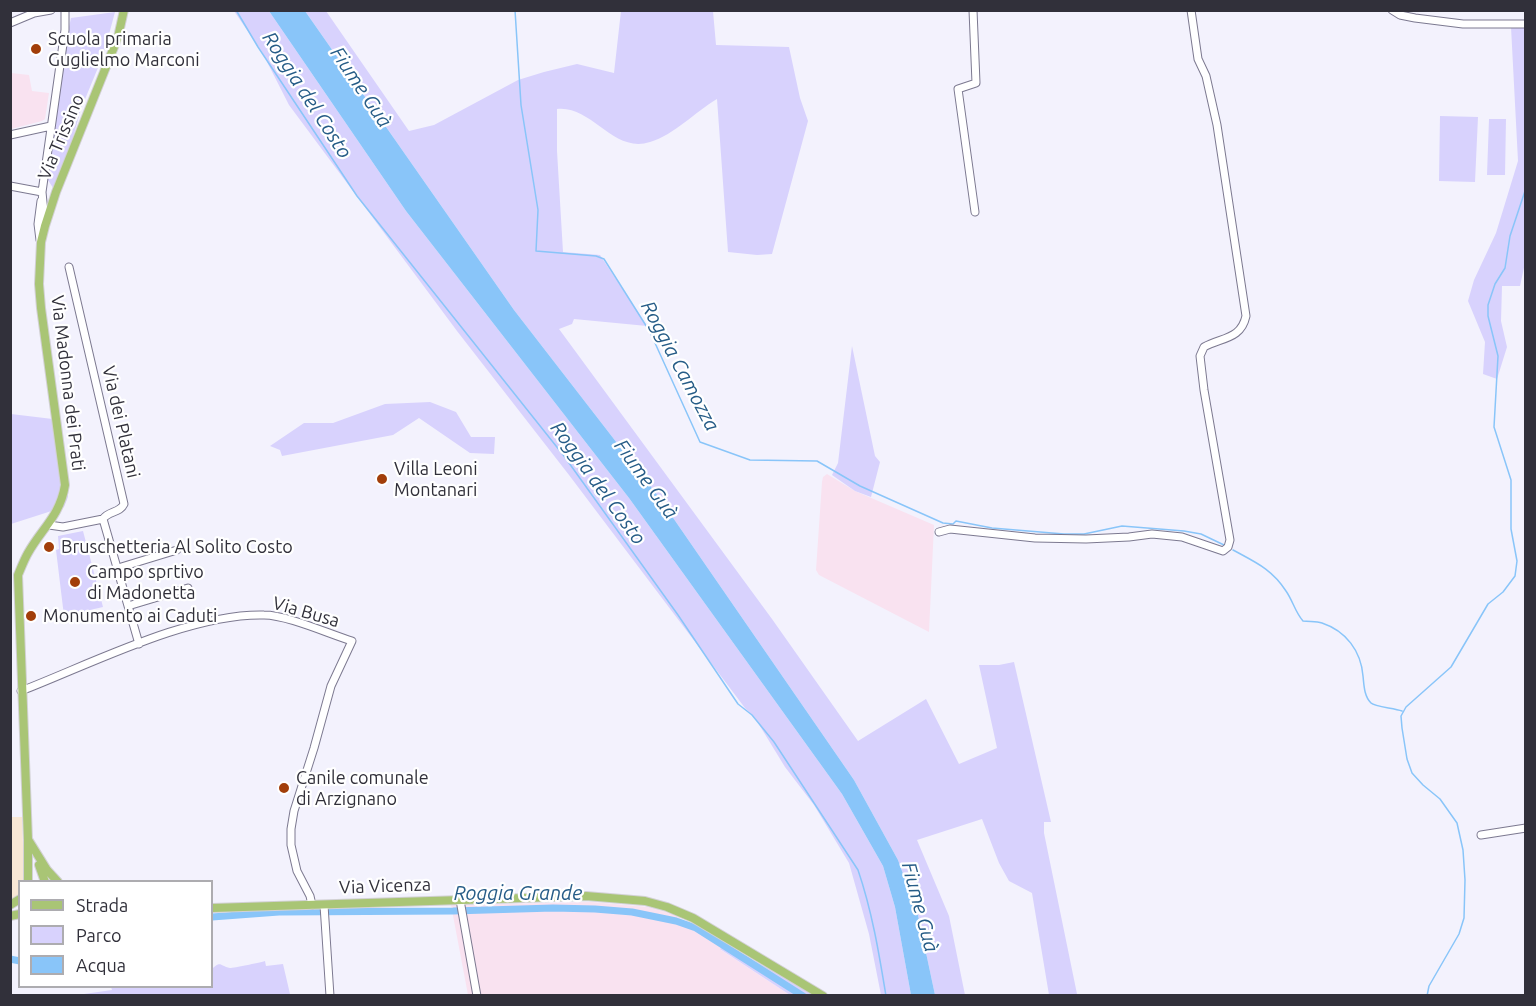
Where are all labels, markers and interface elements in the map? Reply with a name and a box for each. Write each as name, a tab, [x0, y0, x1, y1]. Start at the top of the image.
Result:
water label: Roggia del Costo	[257, 27, 357, 163]
place label: Scuola primaria Guglielmo Marconi	[48, 28, 200, 70]
marker: Scuola primaria Guglielmo Marconi	[29, 42, 43, 56]
water label: Fiume Guà	[325, 42, 397, 132]
street label: Via Trissino	[33, 91, 89, 183]
street label: Via Madonna dei Prati	[47, 294, 89, 472]
water label: Roggia Camozza	[636, 297, 724, 435]
street label: Via dei Platani	[98, 364, 144, 480]
water label: Roggia del Costo	[545, 417, 651, 549]
water label: Fiume Guà	[609, 435, 683, 523]
place label: Villa Leoni Montanari	[394, 458, 478, 500]
marker: Villa Leoni Montanari	[375, 472, 389, 486]
place label: Bruschetteria Al Solito Costo	[61, 536, 293, 558]
marker: Bruschetteria Al Solito Costo	[42, 540, 56, 554]
place label: Campo sprtivo di Madonetta	[87, 561, 204, 604]
marker: Campo sprtivo di Madonetta	[68, 575, 82, 589]
street label: Via Busa	[270, 592, 342, 632]
place label: Monumento ai Caduti	[43, 605, 217, 627]
marker: Monumento ai Caduti	[24, 609, 38, 623]
place label: Canile comunale di Arzignano	[296, 767, 429, 810]
marker: Canile comunale di Arzignano	[277, 781, 291, 795]
water label: Fiume Guà	[896, 859, 944, 955]
street label: Via Vicenza	[339, 874, 431, 898]
legend	[18, 880, 213, 988]
water label: Roggia Grande	[454, 881, 582, 905]
text: Strada	[76, 895, 128, 915]
text: Parco	[76, 925, 122, 945]
text: Acqua	[76, 955, 126, 975]

